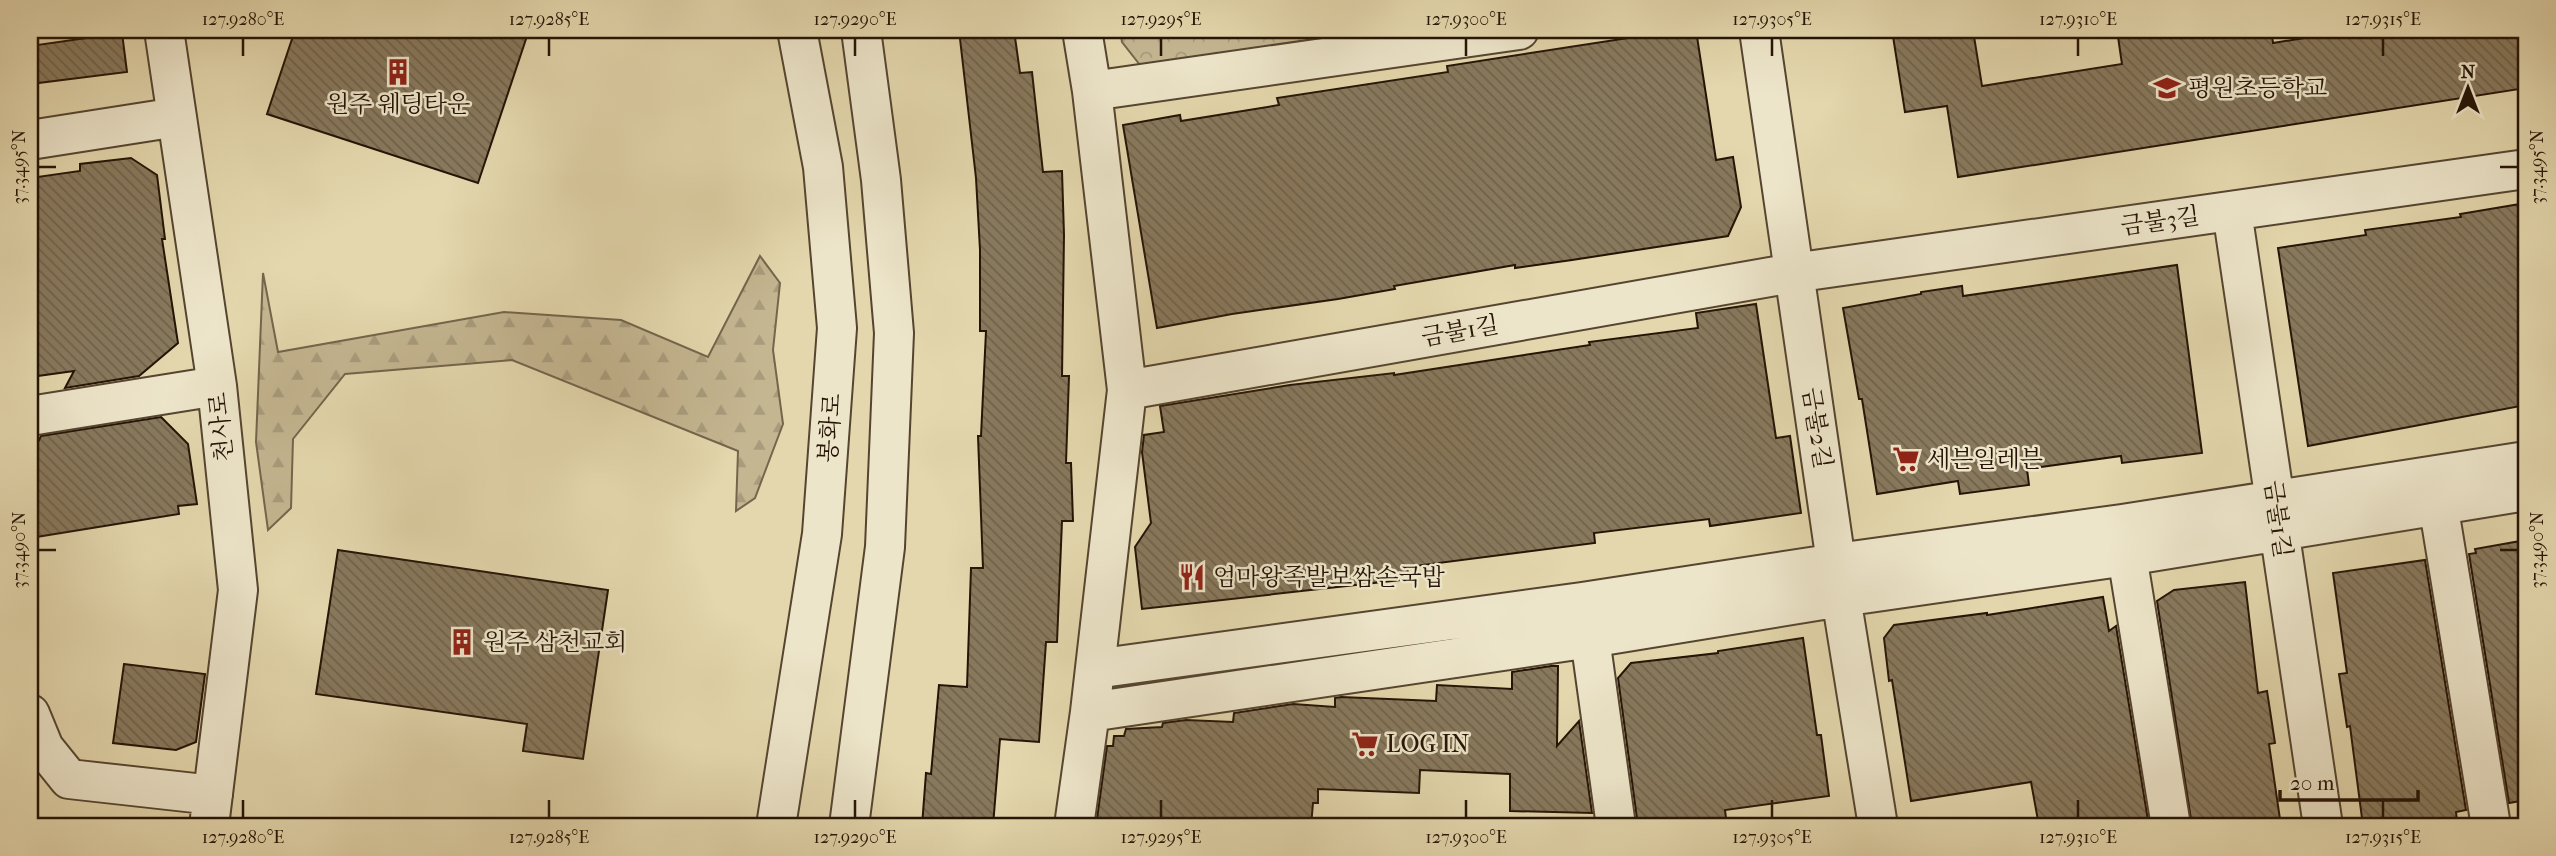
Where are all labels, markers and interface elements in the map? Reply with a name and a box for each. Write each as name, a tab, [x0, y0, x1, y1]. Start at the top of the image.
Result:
text: 127.9280°E	[202, 9, 284, 30]
text: 127.9285°E	[509, 9, 589, 30]
text: 127.9290°E	[814, 9, 896, 30]
text: 127.9295°E	[1121, 9, 1201, 30]
text: 127.9300°E	[1425, 9, 1507, 30]
text: 127.9305°E	[1732, 9, 1812, 30]
text: 127.9310°E	[2039, 9, 2117, 30]
text: 127.9315°E	[2345, 9, 2421, 30]
north arrow	[2434, 52, 2504, 122]
building icon: 원주 웨딩타운	[383, 57, 413, 87]
text: N	[2461, 61, 2476, 83]
school or university icon: 평원초등학교	[2152, 73, 2182, 103]
place label: 평원초등학교	[2188, 74, 2327, 102]
place label: 원주 웨딩타운	[326, 90, 470, 118]
text: 37.3495°N	[9, 129, 30, 204]
text: 37.3495°N	[2527, 129, 2548, 204]
street label: 금불3길	[2119, 202, 2201, 240]
street label: 금불1길	[1419, 310, 1501, 352]
street label: 금불2길	[1797, 385, 1837, 471]
street label: 천사로	[203, 391, 239, 463]
street label: 봉화로	[814, 392, 846, 464]
supermarket icon: 세븐일레븐	[1891, 444, 1921, 474]
place label: 세븐일레븐	[1927, 445, 2043, 473]
street label: 금불1길	[2259, 478, 2297, 560]
text: 37.3490°N	[9, 511, 30, 588]
text: 37.3490°N	[2527, 511, 2548, 588]
restaurant icon: 엄마왕족발보쌈손국밥	[1177, 562, 1207, 592]
place label: 엄마왕족발보쌈손국밥	[1213, 563, 1445, 591]
building icon: 원주 삼천교회	[447, 627, 477, 657]
place label: 원주 삼천교회	[483, 628, 627, 656]
supermarket icon: LOG IN	[1350, 729, 1380, 759]
place label: LOG IN	[1386, 730, 1469, 758]
scale bar	[2280, 758, 2418, 802]
text: 20 m	[2290, 771, 2335, 795]
text: 127.9280°E	[202, 827, 284, 848]
text: 127.9285°E	[509, 827, 589, 848]
text: 127.9290°E	[814, 827, 896, 848]
text: 127.9295°E	[1121, 827, 1201, 848]
text: 127.9300°E	[1425, 827, 1507, 848]
text: 127.9305°E	[1732, 827, 1812, 848]
text: 127.9310°E	[2039, 827, 2117, 848]
text: 127.9315°E	[2345, 827, 2421, 848]

